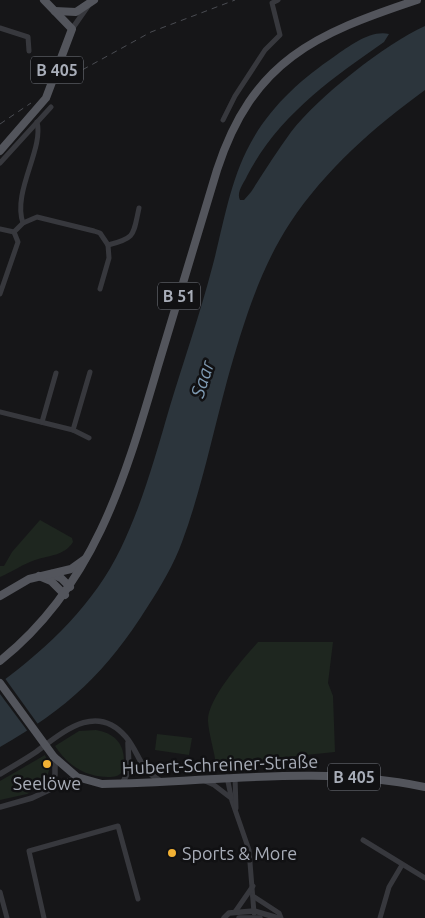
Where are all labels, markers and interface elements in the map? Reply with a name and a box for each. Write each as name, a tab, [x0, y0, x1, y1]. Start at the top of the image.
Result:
road number: B 405	[31, 56, 83, 84]
road number: B 51	[158, 282, 200, 310]
water label: Saar	[185, 357, 218, 401]
street label: Hubert-Schreiner-Straße	[122, 751, 318, 777]
marker: Seelöwe	[41, 758, 53, 770]
road number: B 405	[328, 764, 380, 790]
place label: Seelöwe	[13, 773, 81, 793]
place label: Sports & More	[182, 843, 297, 863]
marker: Sports & More	[166, 847, 178, 859]

